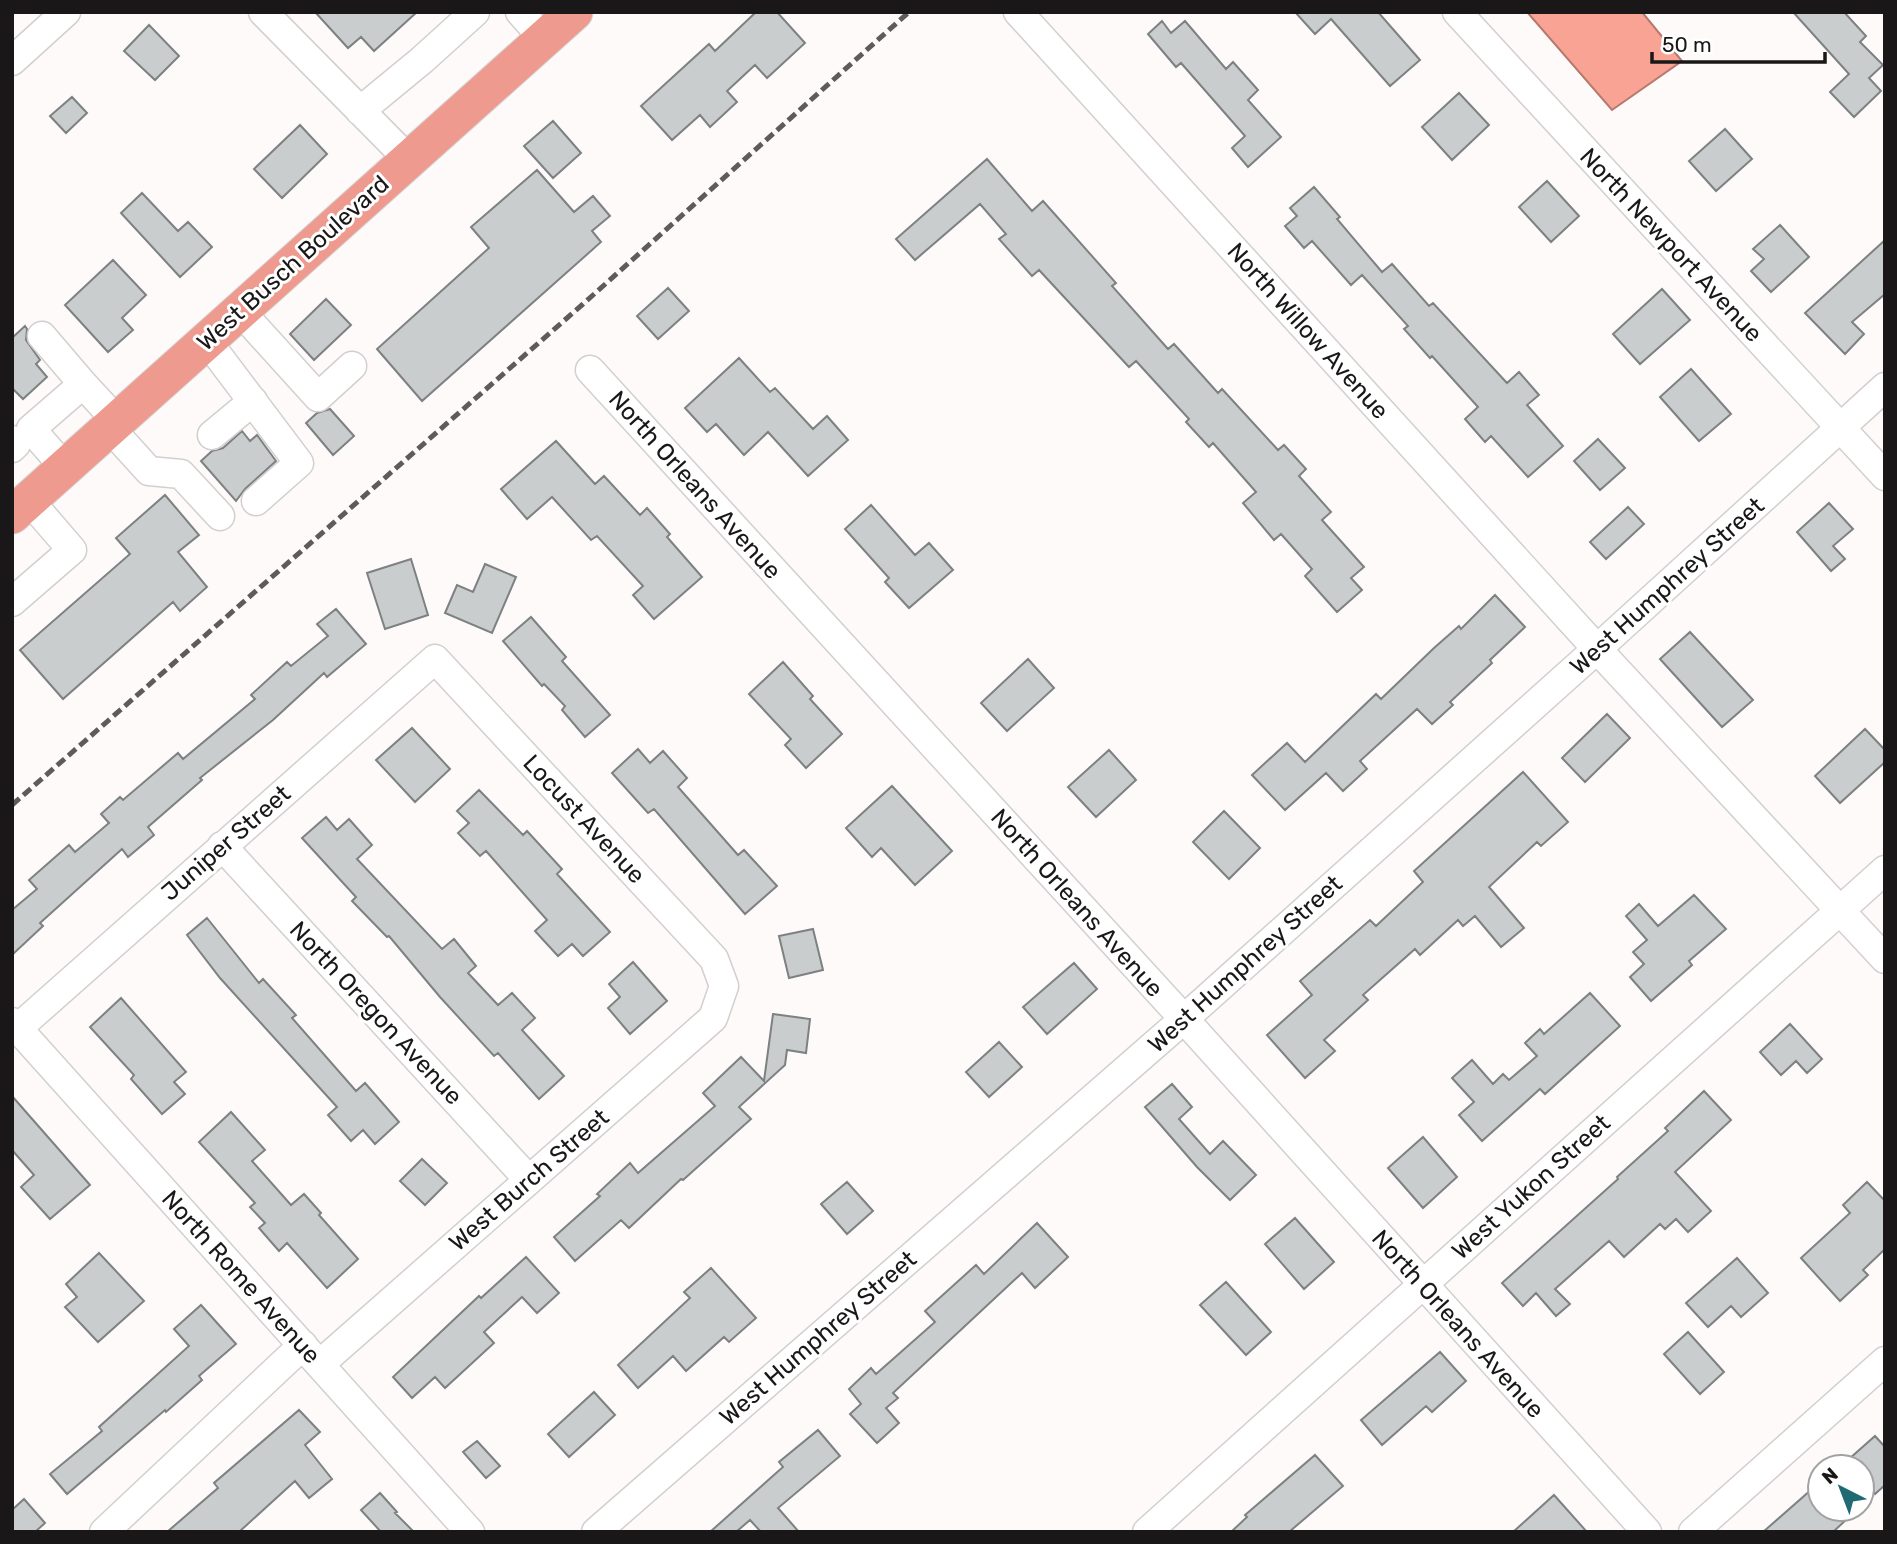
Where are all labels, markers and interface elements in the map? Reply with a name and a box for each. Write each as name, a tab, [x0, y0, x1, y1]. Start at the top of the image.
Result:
scale bar	[1652, 21, 1825, 65]
text: 50 m	[1662, 32, 1712, 57]
street label: North Newport Avenue	[1574, 142, 1768, 348]
street label: West Busch Boulevard	[191, 169, 395, 357]
street label: North Willow Avenue	[1222, 237, 1394, 425]
street label: North Orleans Avenue	[603, 385, 787, 585]
street label: West Humphrey Street	[1564, 492, 1770, 680]
street label: Locust Avenue	[517, 749, 651, 889]
street label: Juniper Street	[156, 779, 296, 907]
street label: North Orleans Avenue	[985, 803, 1169, 1003]
street label: West Humphrey Street	[1142, 870, 1348, 1058]
street label: North Oregon Avenue	[284, 916, 468, 1110]
street label: West Burch Street	[444, 1103, 614, 1257]
street label: West Yukon Street	[1446, 1109, 1616, 1265]
street label: North Rome Avenue	[156, 1185, 326, 1369]
street label: North Orleans Avenue	[1366, 1224, 1550, 1424]
street label: West Humphrey Street	[714, 1245, 922, 1431]
north arrow	[1806, 1453, 1876, 1523]
text: N	[1817, 1463, 1843, 1489]

